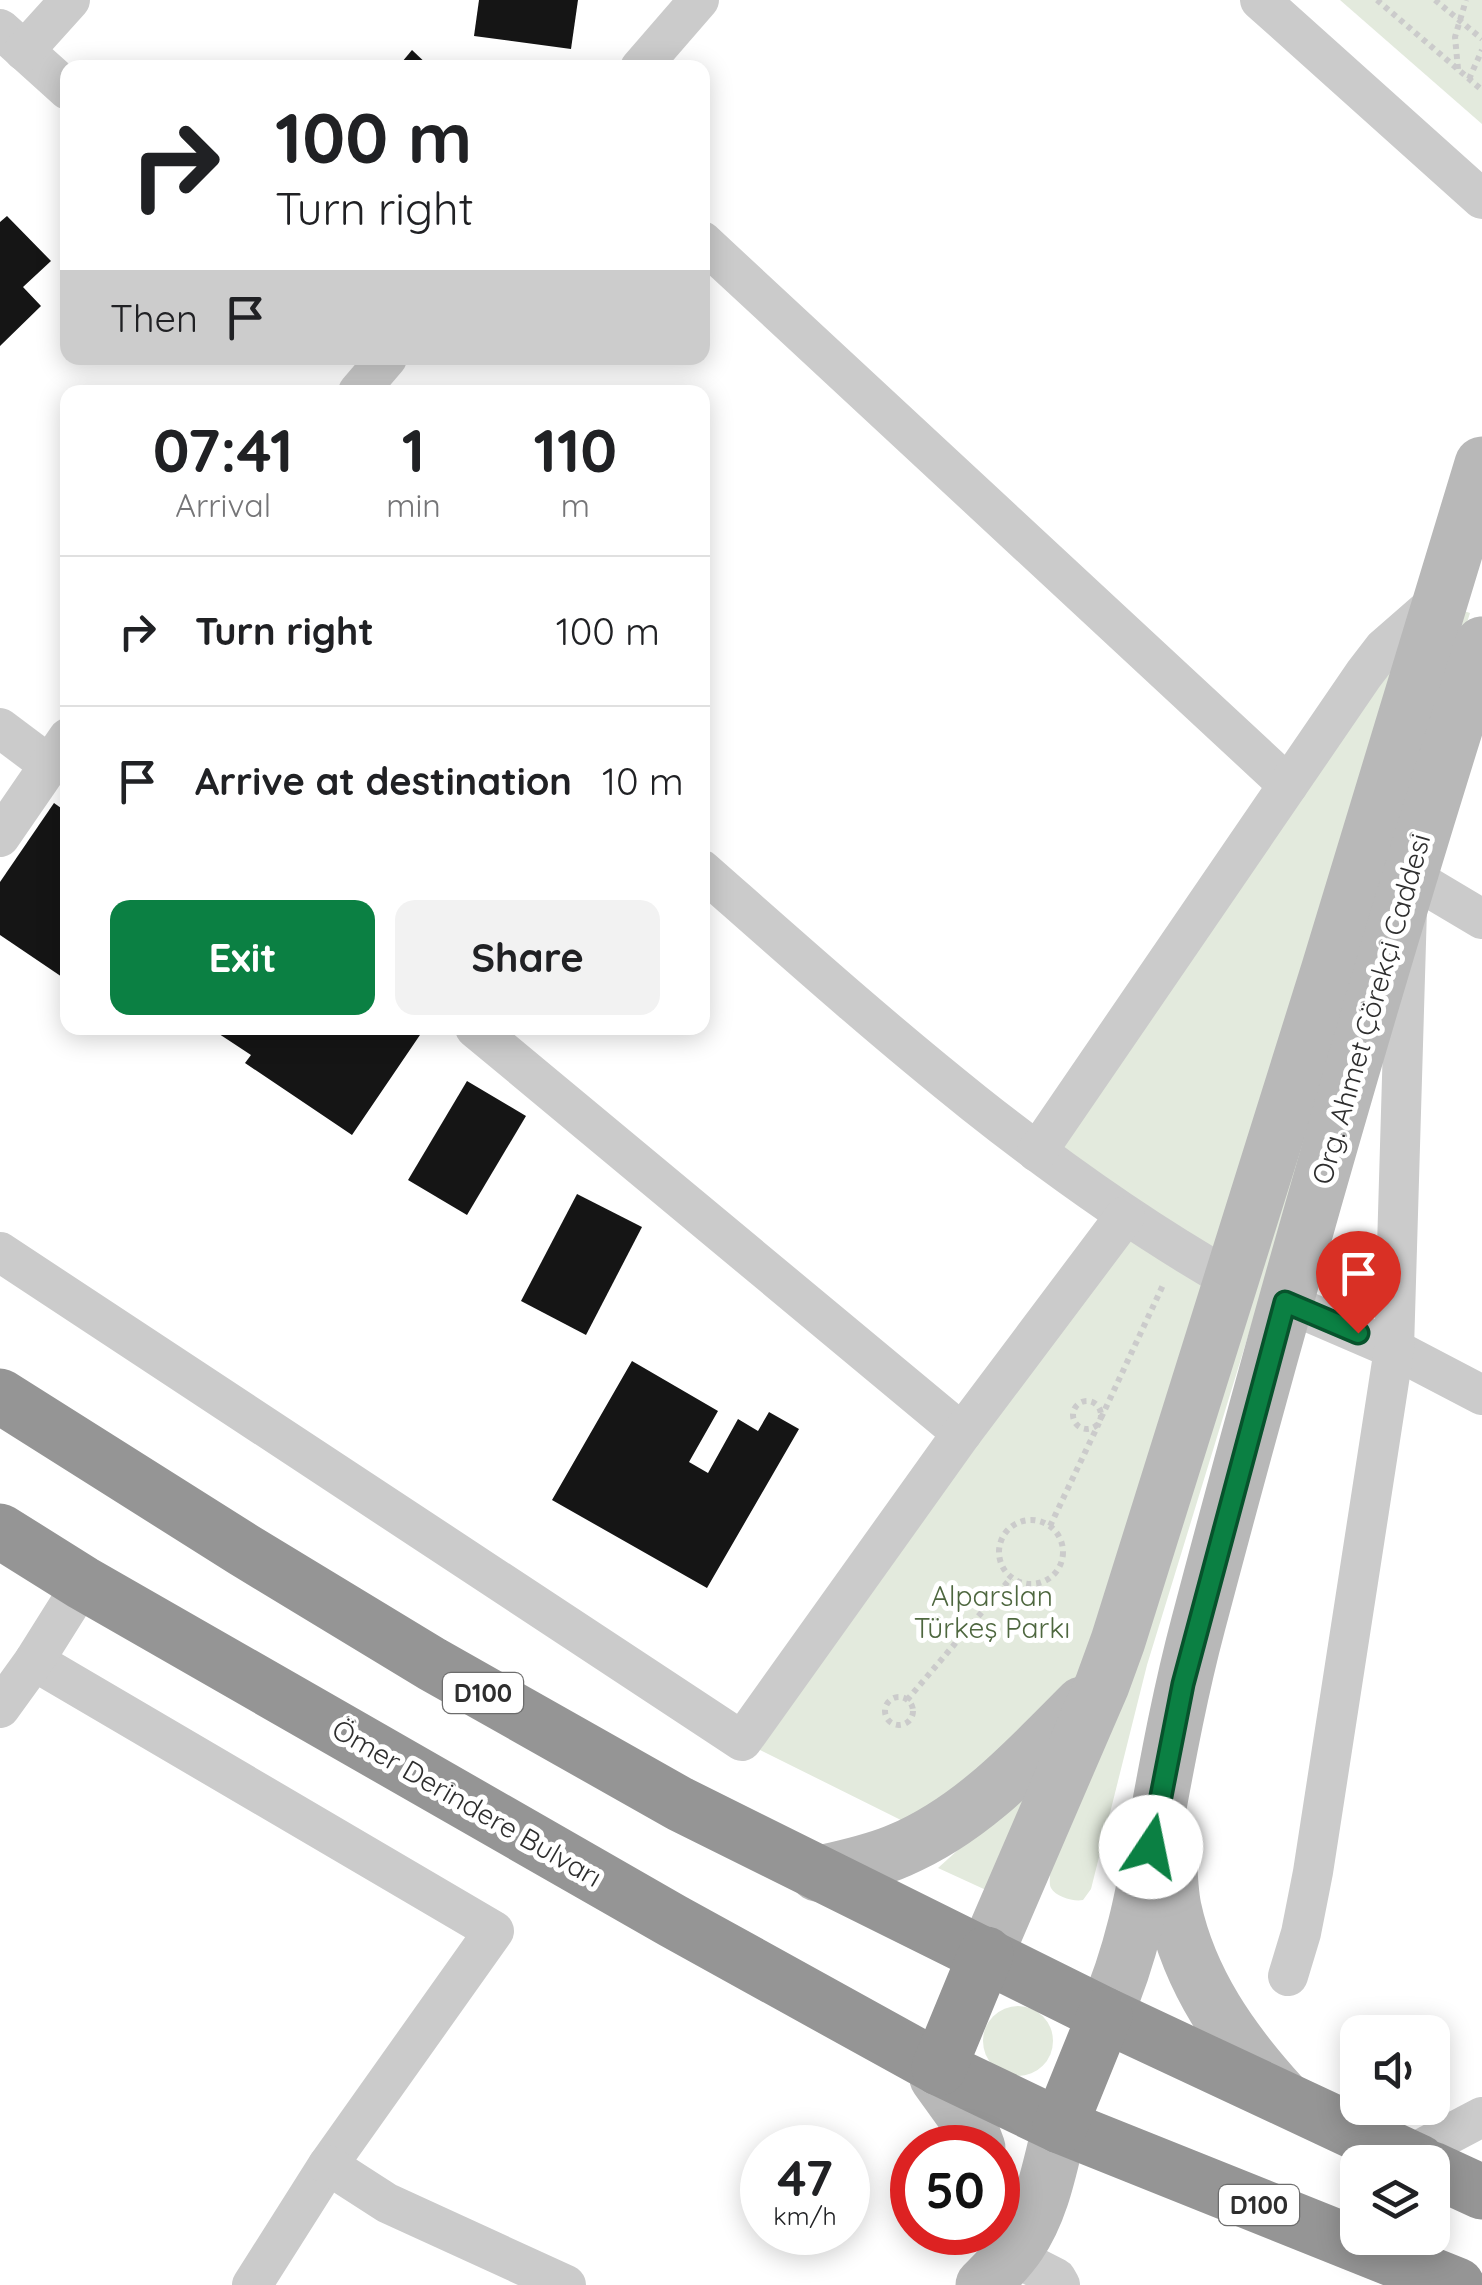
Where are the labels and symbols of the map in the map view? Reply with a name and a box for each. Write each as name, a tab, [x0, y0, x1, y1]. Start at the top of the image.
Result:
street label: Org. Ahmet Çörekçi Caddesi	[1304, 830, 1437, 1188]
pin	[1316, 1231, 1401, 1334]
park label: Alparslan Türkeş Parkı	[914, 1578, 1070, 1645]
road number: D100	[443, 1673, 523, 1713]
street label: Ömer Derindere Bulvarı	[326, 1711, 608, 1894]
position arrow	[1099, 1795, 1203, 1899]
speed limit sign: 50	[890, 2125, 1020, 2255]
road number: D100	[1219, 2185, 1299, 2225]

